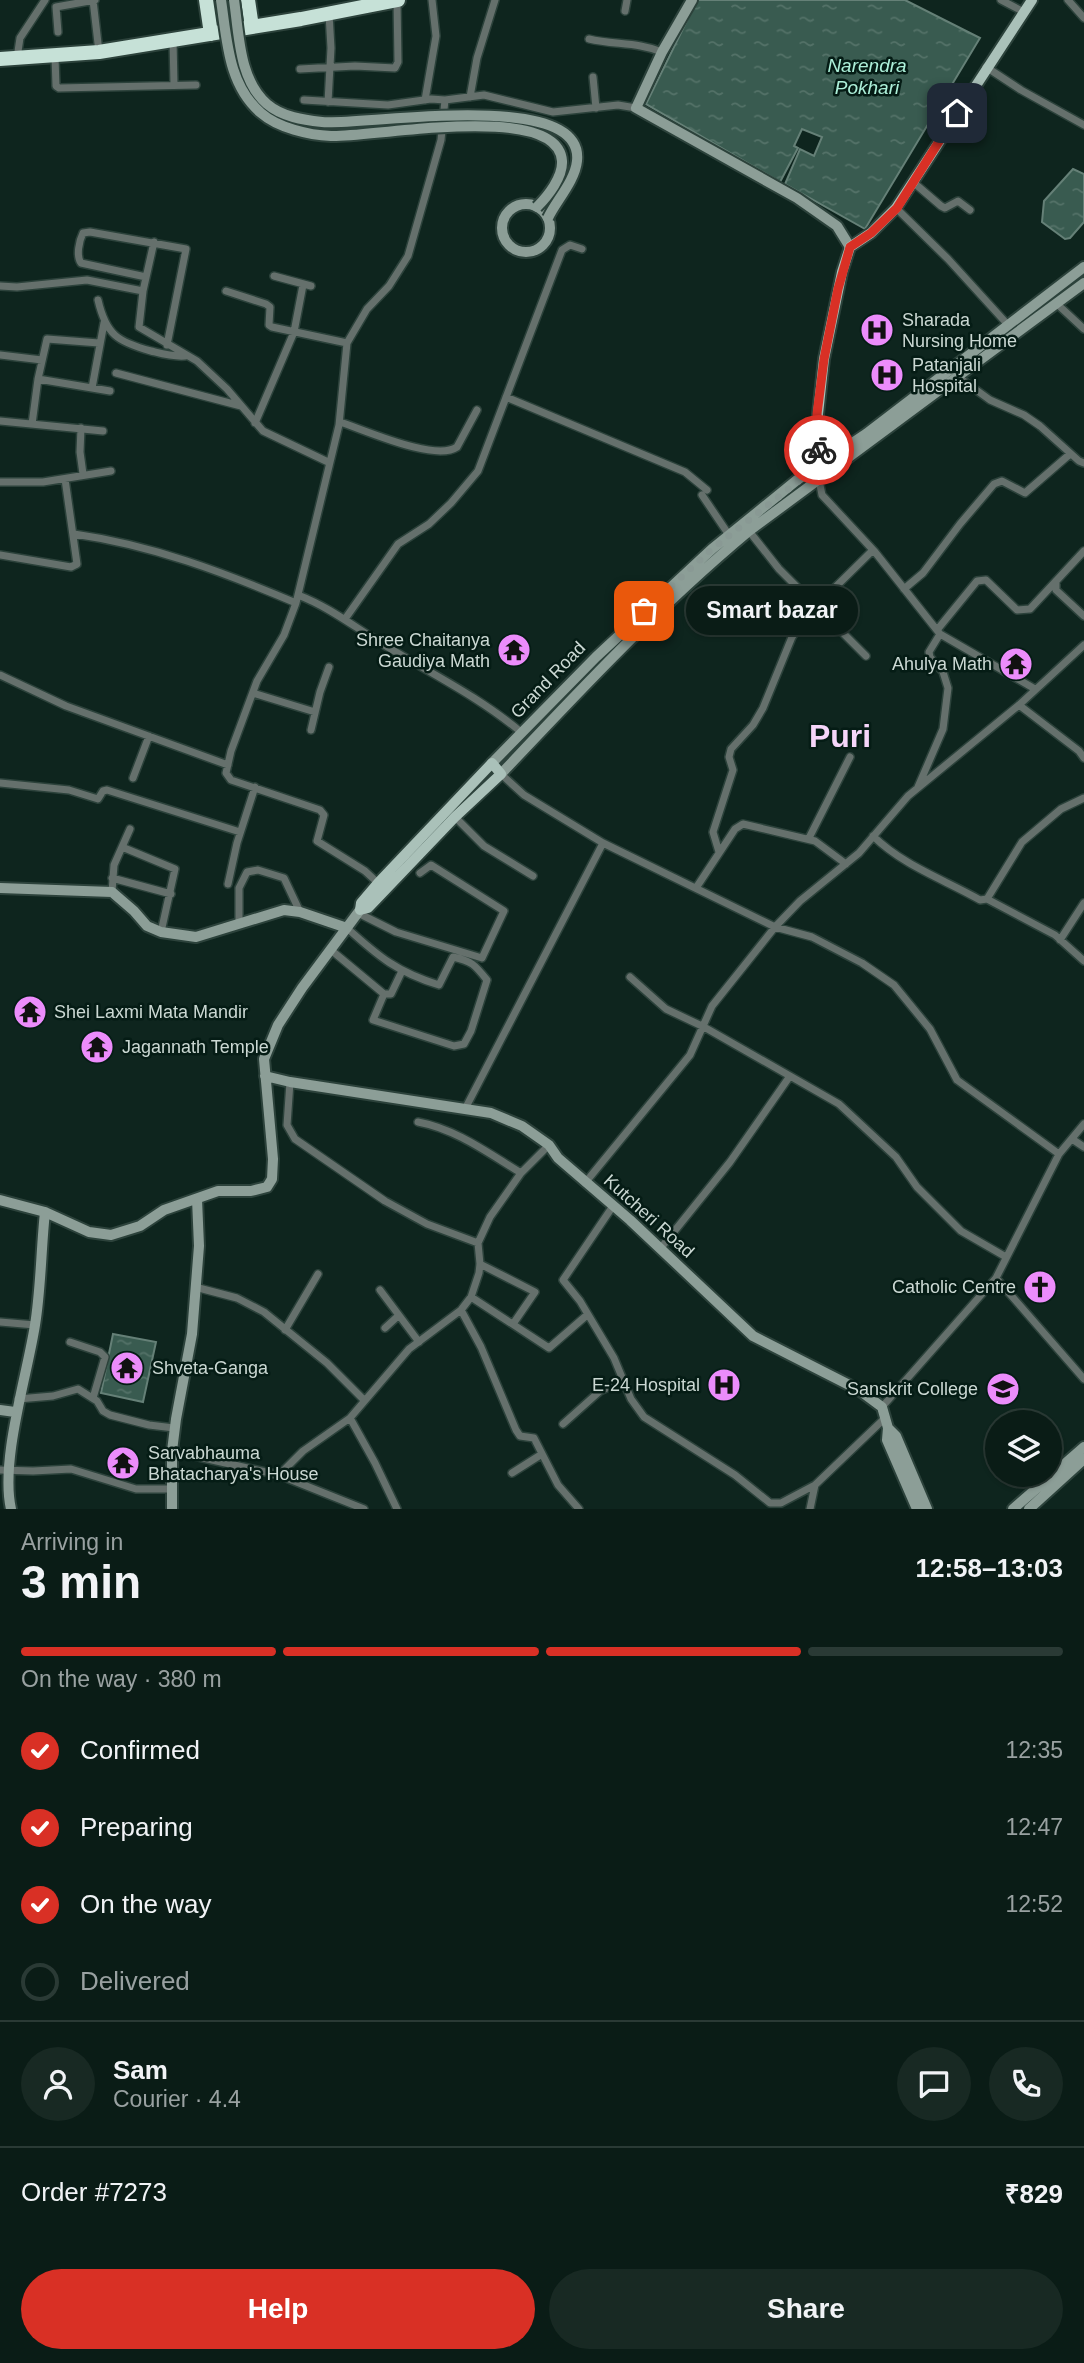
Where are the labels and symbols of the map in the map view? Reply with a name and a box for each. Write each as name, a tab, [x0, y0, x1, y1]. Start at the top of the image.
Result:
water label: Narendra Pokhari	[827, 55, 907, 98]
pin	[927, 83, 987, 143]
place label: Sharada Nursing Home	[902, 310, 1017, 351]
hospital icon: Sharada Nursing Home	[858, 311, 896, 349]
place label: Patanjali Hospital	[912, 355, 981, 396]
hospital icon: Patanjali Hospital	[868, 356, 906, 394]
courier	[784, 415, 854, 485]
pin	[614, 581, 674, 641]
callout: Smart bazar	[686, 586, 858, 636]
place label: Shree Chaitanya Gaudiya Math	[356, 630, 491, 671]
temple icon: Shree Chaitanya Gaudiya Math	[495, 631, 533, 669]
street label: Grand Road	[507, 638, 589, 722]
temple icon: Ahulya Math	[997, 645, 1035, 683]
place label: Ahulya Math	[892, 654, 992, 674]
district label: Puri	[809, 718, 871, 754]
temple icon: Shei Laxmi Mata Mandir	[11, 993, 49, 1031]
place label: Shei Laxmi Mata Mandir	[54, 1002, 248, 1022]
temple icon: Jagannath Temple	[78, 1028, 116, 1066]
place label: Jagannath Temple	[122, 1037, 269, 1057]
street label: Kutcheri Road	[600, 1170, 698, 1262]
church icon: Catholic Centre	[1021, 1268, 1059, 1306]
place label: Catholic Centre	[892, 1277, 1016, 1297]
temple icon: Shveta-Ganga	[108, 1349, 146, 1387]
place label: Shveta-Ganga	[152, 1358, 269, 1378]
hospital icon: E-24 Hospital	[705, 1366, 743, 1404]
school or university icon: Sanskrit College	[984, 1370, 1022, 1408]
place label: E-24 Hospital	[592, 1375, 700, 1395]
place label: Sanskrit College	[847, 1379, 978, 1399]
place label: Sarvabhauma Bhatacharya's House	[148, 1443, 319, 1484]
temple icon: Sarvabhauma Bhatacharya's House	[104, 1444, 142, 1482]

